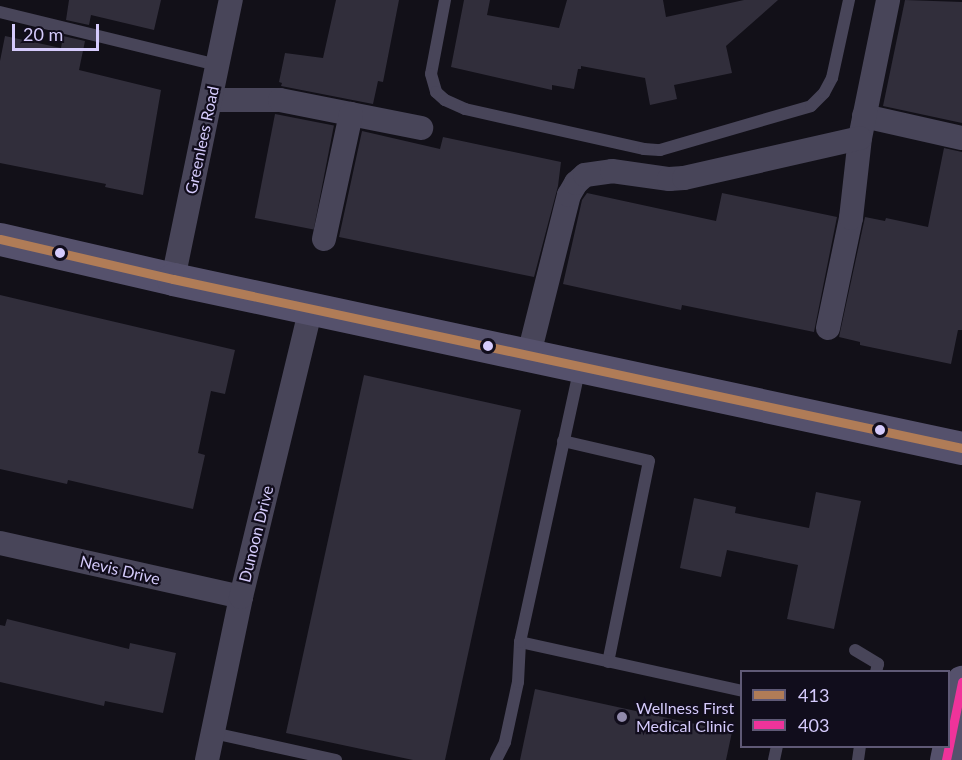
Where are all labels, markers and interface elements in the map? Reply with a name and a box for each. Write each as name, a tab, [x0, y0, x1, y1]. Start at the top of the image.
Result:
scale bar	[15, 12, 102, 50]
text: 20 m	[23, 23, 63, 45]
street label: Greenlees Road	[181, 84, 223, 196]
unlabelled marker	[54, 247, 66, 259]
unlabelled marker	[482, 340, 494, 352]
unlabelled marker	[874, 424, 886, 436]
street label: Dunoon Drive	[235, 484, 277, 584]
street label: Nevis Drive	[78, 551, 162, 589]
legend	[740, 670, 950, 748]
text: 413	[798, 684, 829, 706]
place label: Wellness First Medical Clinic	[636, 698, 734, 736]
marker: Wellness First Medical Clinic	[613, 708, 631, 726]
text: 403	[798, 714, 829, 736]

